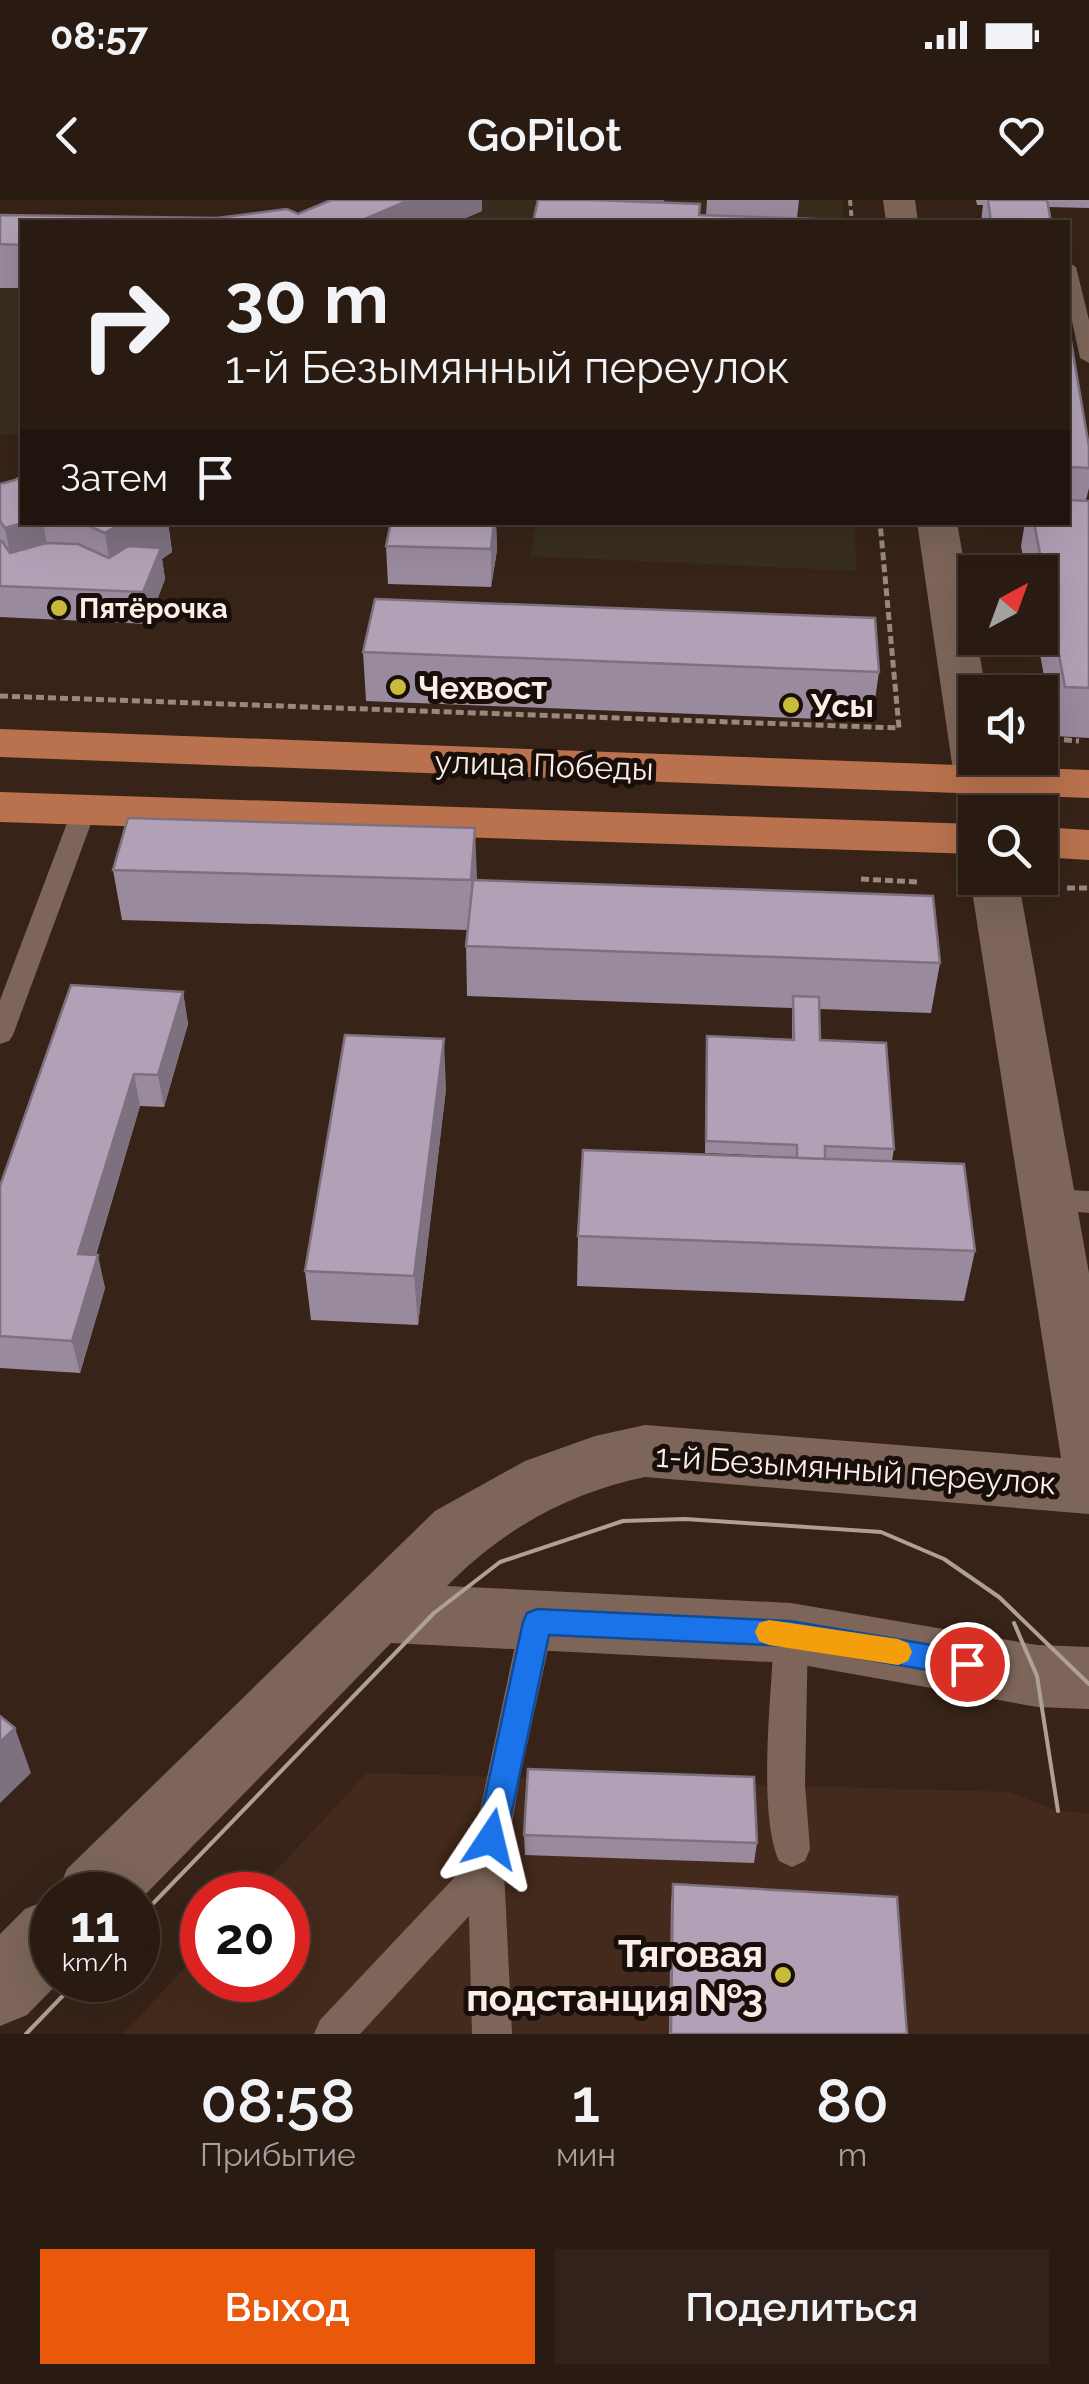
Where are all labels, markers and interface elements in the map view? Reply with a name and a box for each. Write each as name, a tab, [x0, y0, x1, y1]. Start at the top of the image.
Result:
text: 08:57	[50, 13, 148, 58]
icon: back	[40, 108, 95, 163]
icon: heart	[994, 108, 1049, 163]
text: GoPilot	[467, 109, 622, 162]
text: 30 m	[225, 257, 389, 339]
icon: right	[60, 260, 190, 390]
text: 1-й Безымянный переулок	[225, 341, 790, 394]
icon: arrive	[188, 450, 243, 505]
text: Затем	[60, 455, 168, 500]
north arrow	[958, 555, 1058, 655]
map controls	[958, 555, 1058, 895]
place label: Пятёрочка	[79, 592, 228, 625]
marker: Пятёрочка	[48, 597, 70, 619]
place label: Чехвост	[418, 669, 547, 706]
button: sound	[958, 675, 1058, 775]
marker: Чехвост	[387, 676, 409, 698]
place label: Усы	[810, 687, 874, 724]
marker: Усы	[780, 694, 802, 716]
street label: улица Победы	[434, 743, 654, 787]
button: search	[958, 795, 1058, 895]
street label: 1-й Безымянный переулок	[654, 1437, 1058, 1501]
pin	[925, 1622, 1010, 1707]
icon: arrive	[940, 1637, 995, 1692]
position arrow	[439, 1787, 543, 1891]
speed limit sign: 20	[180, 1872, 310, 2002]
text: 11	[70, 1895, 120, 1954]
place label: Тяговая подстанция №3	[466, 1931, 763, 2020]
text: km/h	[62, 1947, 128, 1977]
marker: Тяговая подстанция №3	[772, 1964, 794, 1986]
text: 08:58	[200, 2066, 356, 2136]
text: 1	[572, 2066, 600, 2136]
text: 80	[816, 2066, 889, 2136]
text: Прибытие	[200, 2136, 356, 2173]
text: мин	[556, 2136, 616, 2173]
text: m	[838, 2136, 867, 2173]
button: Выход	[40, 2249, 535, 2364]
button: Поделиться	[555, 2249, 1049, 2364]

